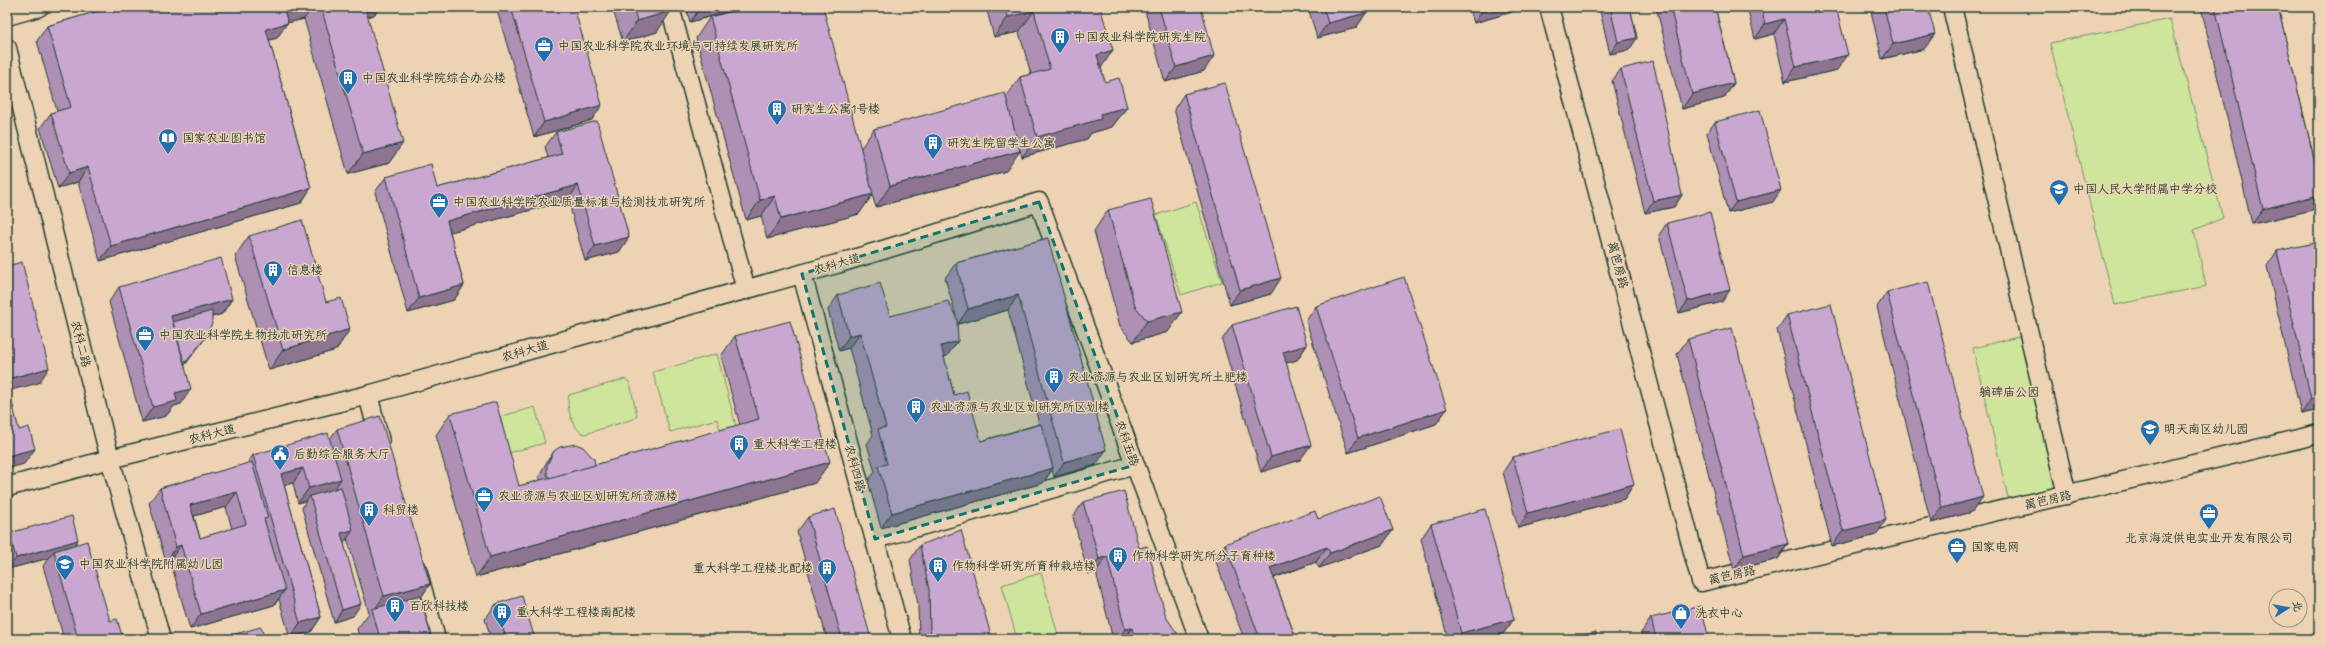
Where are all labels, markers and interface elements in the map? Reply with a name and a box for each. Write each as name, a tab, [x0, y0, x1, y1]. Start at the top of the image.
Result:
building icon: 中国农业科学院研究生院	[1049, 26, 1071, 54]
place label: 中国农业科学院研究生院	[1074, 30, 1206, 46]
office icon: 中国农业科学院农业环境与可持续发展研究所	[533, 35, 555, 63]
place label: 中国农业科学院农业环境与可持续发展研究所	[558, 39, 799, 55]
building icon: 中国农业科学院综合办公楼	[337, 67, 359, 95]
place label: 中国农业科学院综合办公楼	[362, 71, 506, 87]
building icon: 研究生公寓1号楼	[766, 98, 788, 126]
place label: 研究生公寓1号楼	[791, 102, 880, 118]
library icon: 国家农业图书馆	[157, 127, 179, 155]
place label: 国家农业图书馆	[182, 131, 266, 147]
building icon: 研究生院留学生公寓	[922, 132, 944, 160]
place label: 研究生院留学生公寓	[947, 136, 1055, 152]
school or university icon: 中国人民大学附属中学分校	[2048, 178, 2070, 206]
place label: 中国人民大学附属中学分校	[2073, 182, 2217, 198]
office icon: 中国农业科学院农业质量标准与检测技术研究所	[428, 191, 450, 219]
place label: 中国农业科学院农业质量标准与检测技术研究所	[453, 195, 706, 211]
street label: 篱笆房路	[1603, 240, 1631, 291]
street label: 农科大道	[812, 251, 863, 279]
building icon: 信息楼	[262, 259, 284, 287]
place label: 信息楼	[287, 263, 323, 279]
street label: 农科二路	[66, 319, 94, 369]
office icon: 中国农业科学院生物技术研究所	[134, 324, 156, 352]
place label: 中国农业科学院生物技术研究所	[159, 328, 328, 344]
street label: 农科大道	[500, 338, 551, 366]
building icon: 农业资源与农业区划研究所土肥楼	[1043, 366, 1065, 394]
place label: 农业资源与农业区划研究所土肥楼	[1068, 370, 1248, 386]
park label: 躺碑庙公园	[1979, 385, 2039, 401]
building icon: 农业资源与农业区划研究所区划楼	[905, 396, 927, 424]
place label: 农业资源与农业区划研究所区划楼	[930, 400, 1110, 416]
street label: 农科五路	[1110, 418, 1142, 469]
school or university icon: 明天南区幼儿园	[2139, 418, 2161, 446]
street label: 农科大道	[187, 421, 237, 449]
place label: 明天南区幼儿园	[2164, 422, 2248, 438]
building icon: 重大科学工程楼	[728, 433, 750, 461]
place label: 重大科学工程楼	[753, 437, 837, 453]
public building icon: 后勤综合服务大厅	[269, 443, 291, 471]
street label: 农科四路	[840, 443, 868, 494]
place label: 后勤综合服务大厅	[294, 447, 390, 463]
office icon: 农业资源与农业区划研究所资源楼	[473, 485, 495, 513]
street label: 篱笆房路	[2023, 488, 2073, 514]
place label: 农业资源与农业区划研究所资源楼	[498, 489, 678, 505]
building icon: 科贸楼	[358, 499, 380, 527]
office icon: 北京海淀供电实业开发有限公司	[2198, 502, 2220, 530]
place label: 科贸楼	[383, 503, 419, 519]
place label: 北京海淀供电实业开发有限公司	[2125, 531, 2293, 547]
office icon: 国家电网	[1946, 536, 1968, 564]
place label: 国家电网	[1971, 540, 2019, 556]
building icon: 作物科学研究所分子育种楼	[1107, 545, 1129, 573]
place label: 作物科学研究所分子育种楼	[1132, 549, 1276, 565]
school or university icon: 中国农业科学院附属幼儿园	[54, 553, 76, 581]
building icon: 作物科学研究所育种栽培楼	[927, 555, 949, 583]
place label: 中国农业科学院附属幼儿园	[79, 557, 223, 573]
building icon: 重大科学工程楼北配楼	[816, 557, 838, 585]
place label: 作物科学研究所育种栽培楼	[952, 559, 1096, 575]
place label: 重大科学工程楼北配楼	[693, 561, 813, 577]
street label: 篱笆房路	[1707, 563, 1757, 589]
north arrow	[2268, 588, 2308, 628]
building icon: 百欣科技楼	[384, 595, 406, 623]
place label: 百欣科技楼	[409, 599, 469, 615]
text: 北	[2289, 600, 2305, 613]
building icon: 重大科学工程楼南配楼	[491, 601, 513, 629]
shop icon: 洗衣中心	[1670, 602, 1692, 630]
place label: 重大科学工程楼南配楼	[516, 605, 636, 621]
place label: 洗衣中心	[1695, 606, 1743, 622]

